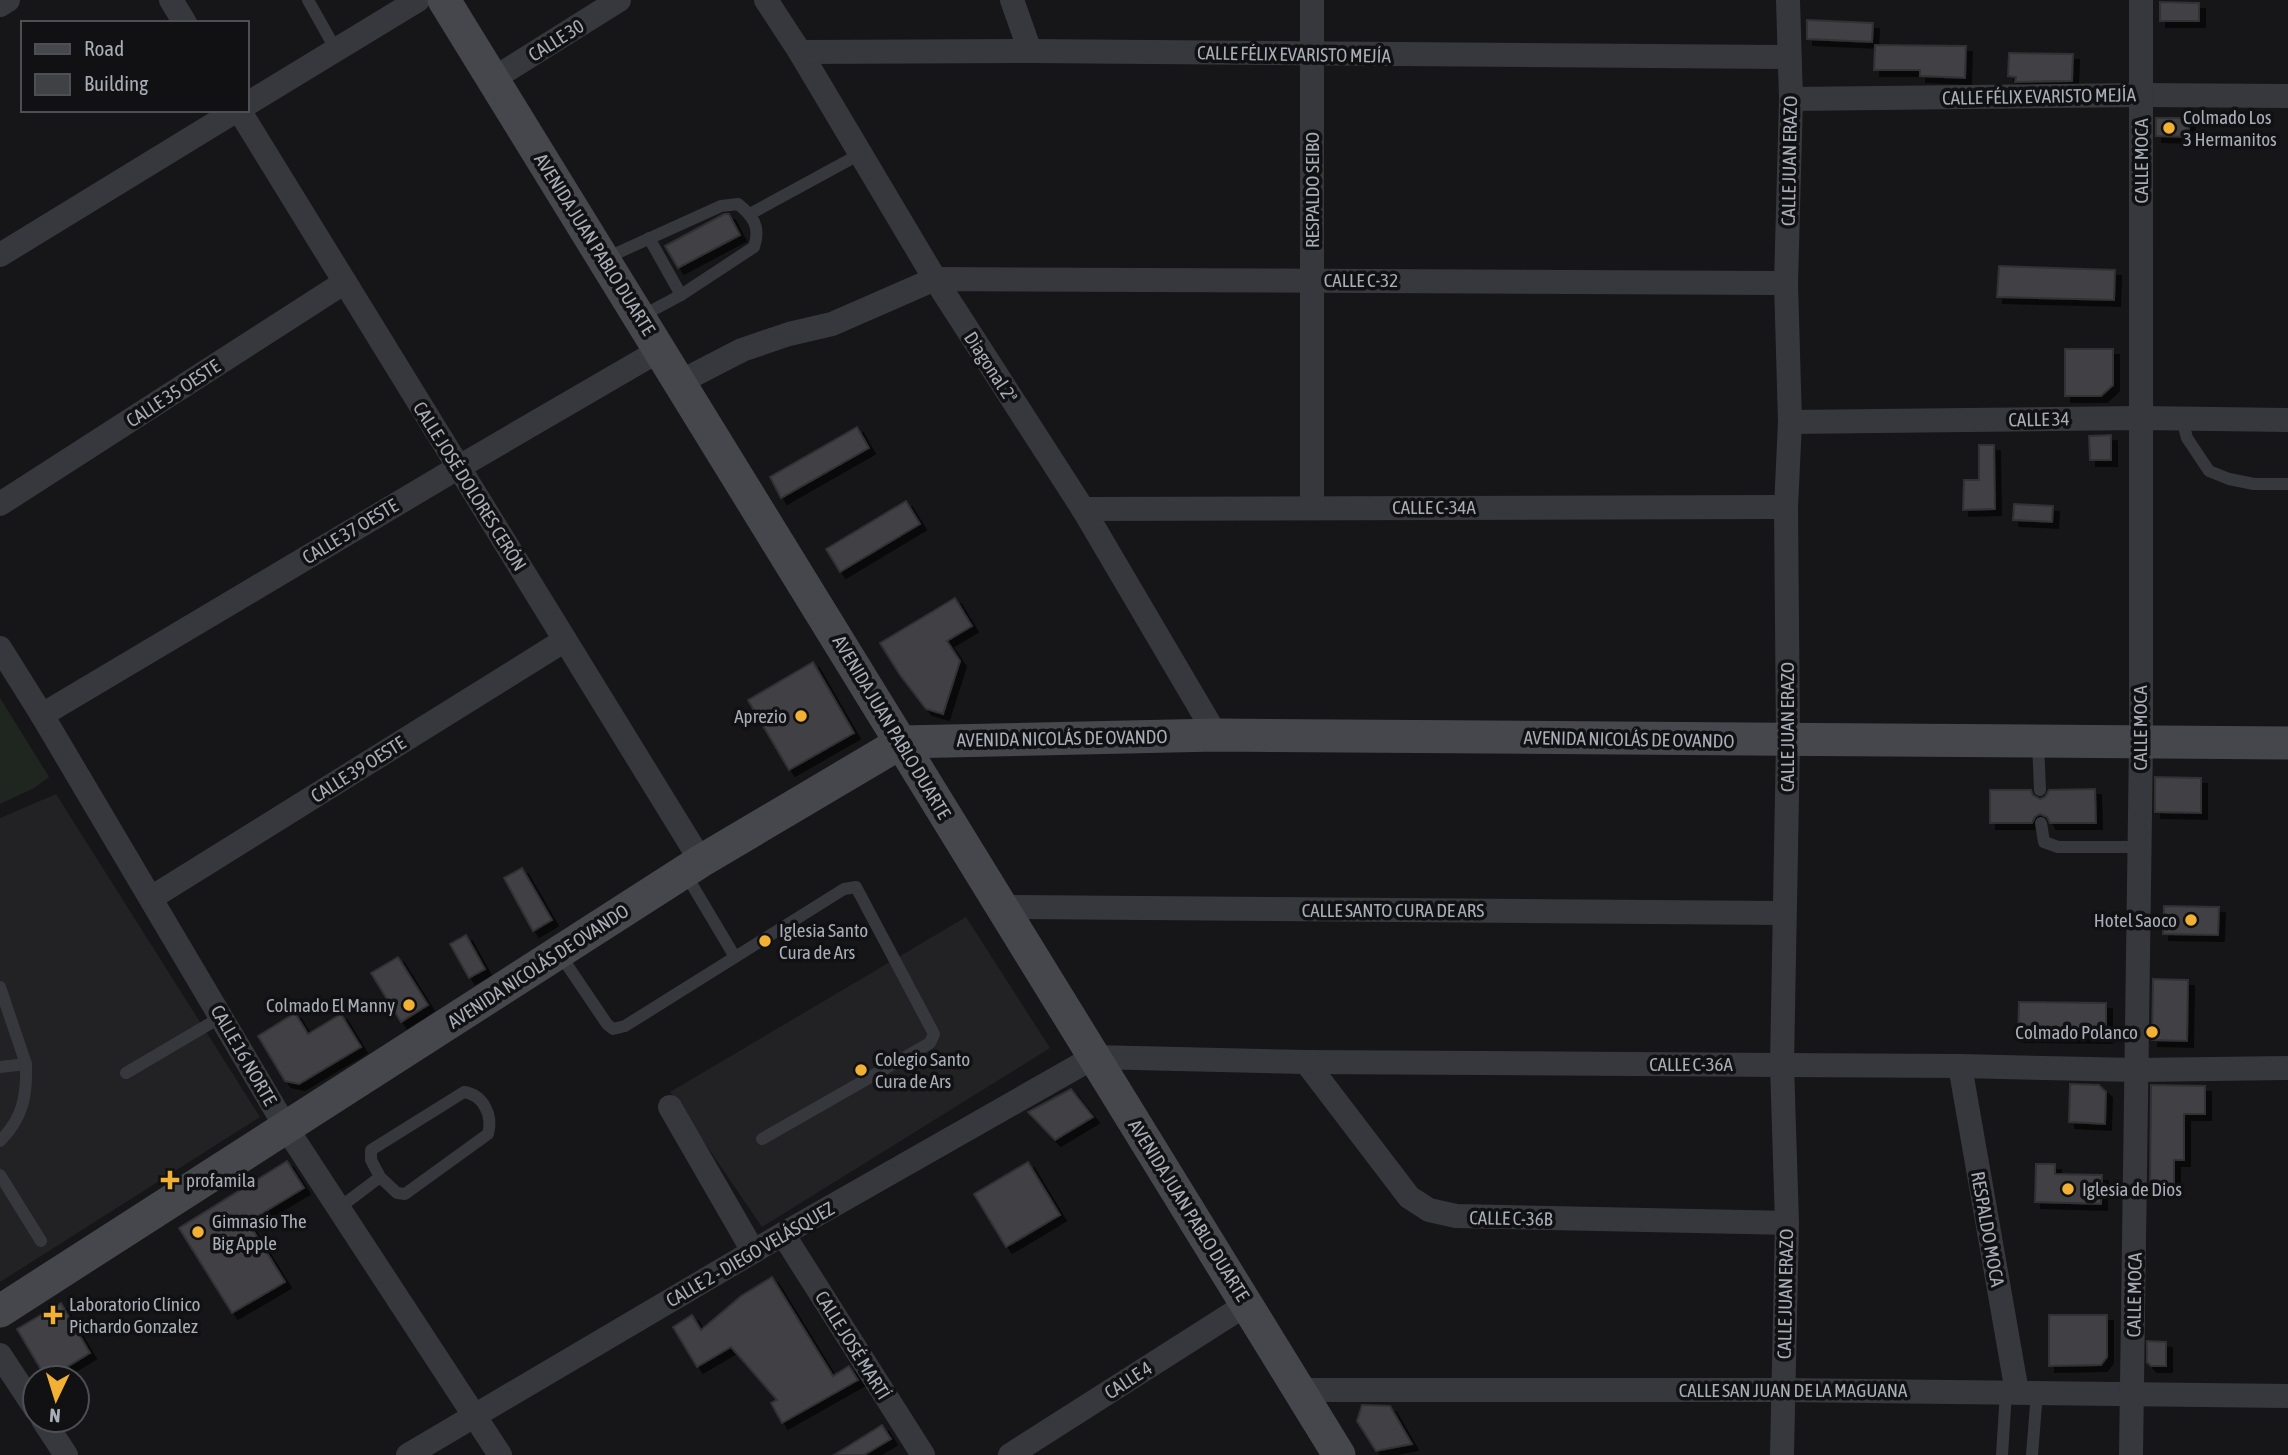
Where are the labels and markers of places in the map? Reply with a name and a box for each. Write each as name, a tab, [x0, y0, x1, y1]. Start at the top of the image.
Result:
place label: Colmado Los 3 Hermanitos	[2183, 106, 2277, 150]
marker: Colmado Los 3 Hermanitos	[2161, 120, 2177, 136]
place label: Aprezio	[734, 705, 787, 727]
marker: Aprezio	[793, 708, 809, 724]
place label: Hotel Saoco	[2094, 909, 2177, 931]
marker: Hotel Saoco	[2183, 912, 2199, 928]
place label: Iglesia Santo Cura de Ars	[779, 919, 868, 963]
marker: Iglesia Santo Cura de Ars	[757, 933, 773, 949]
place label: Colmado El Manny	[266, 994, 395, 1016]
marker: Colmado El Manny	[401, 997, 417, 1013]
place label: Colmado Polanco	[2015, 1021, 2138, 1043]
marker: Colmado Polanco	[2144, 1024, 2160, 1040]
place label: Colegio Santo Cura de Ars	[875, 1048, 970, 1092]
marker: Colegio Santo Cura de Ars	[853, 1062, 869, 1078]
place label: profamila	[186, 1169, 256, 1191]
marker: profamila	[160, 1170, 180, 1190]
place label: Iglesia de Dios	[2082, 1178, 2182, 1200]
marker: Iglesia de Dios	[2060, 1181, 2076, 1197]
place label: Gimnasio The Big Apple	[212, 1210, 307, 1254]
marker: Gimnasio The Big Apple	[190, 1224, 206, 1240]
place label: Laboratorio Clínico Pichardo Gonzalez	[69, 1293, 200, 1337]
marker: Laboratorio Clínico Pichardo Gonzalez	[43, 1305, 63, 1325]

